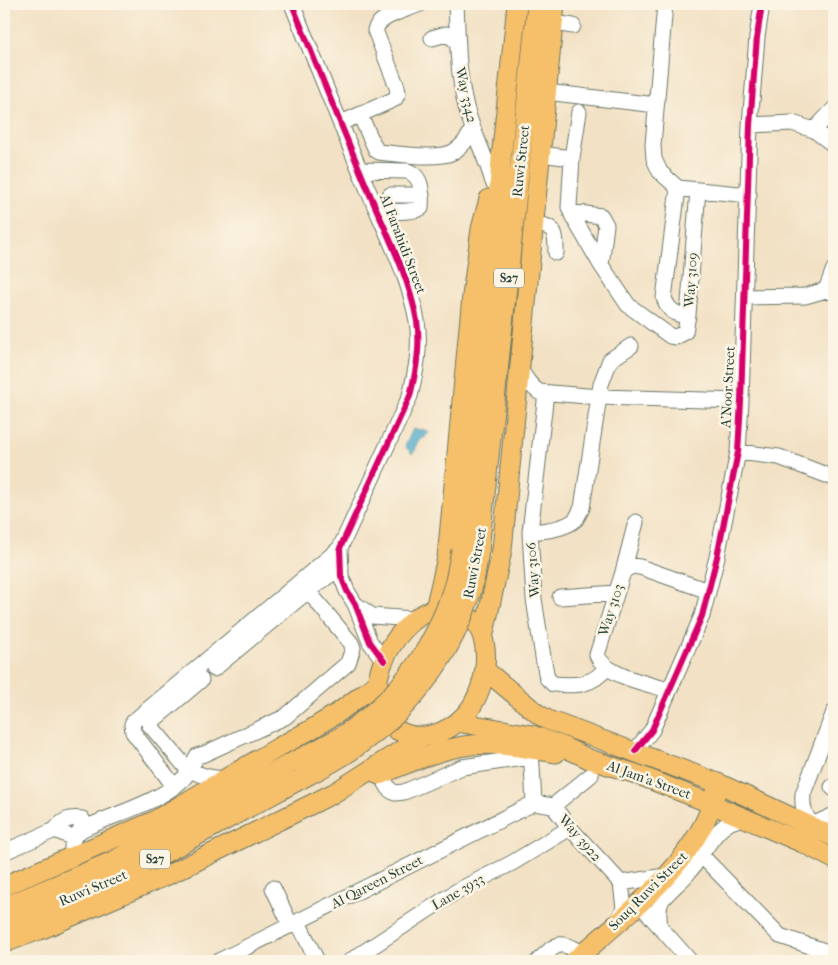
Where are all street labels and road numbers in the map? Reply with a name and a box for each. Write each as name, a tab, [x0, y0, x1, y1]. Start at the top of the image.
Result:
street label: Way 3342	[451, 65, 481, 124]
street label: Ruwi Street	[509, 124, 533, 198]
street label: Al Farahidi Street	[376, 191, 430, 296]
street label: Way 3109	[681, 252, 701, 309]
road number: S27	[494, 268, 524, 288]
street label: A'Noor Street	[717, 346, 739, 429]
street label: Ruwi Street	[460, 526, 490, 600]
street label: Way 3106	[523, 541, 543, 599]
street label: Way 3103	[594, 582, 627, 639]
street label: Al Jam'a Street	[604, 757, 693, 803]
street label: Way 3922	[554, 810, 605, 865]
street label: Souq Ruwi Street	[605, 848, 691, 934]
road number: S27	[140, 850, 170, 869]
street label: Al Qareen Street	[327, 851, 426, 913]
street label: Ruwi Street	[56, 866, 130, 910]
street label: Lane 3933	[429, 870, 487, 914]

